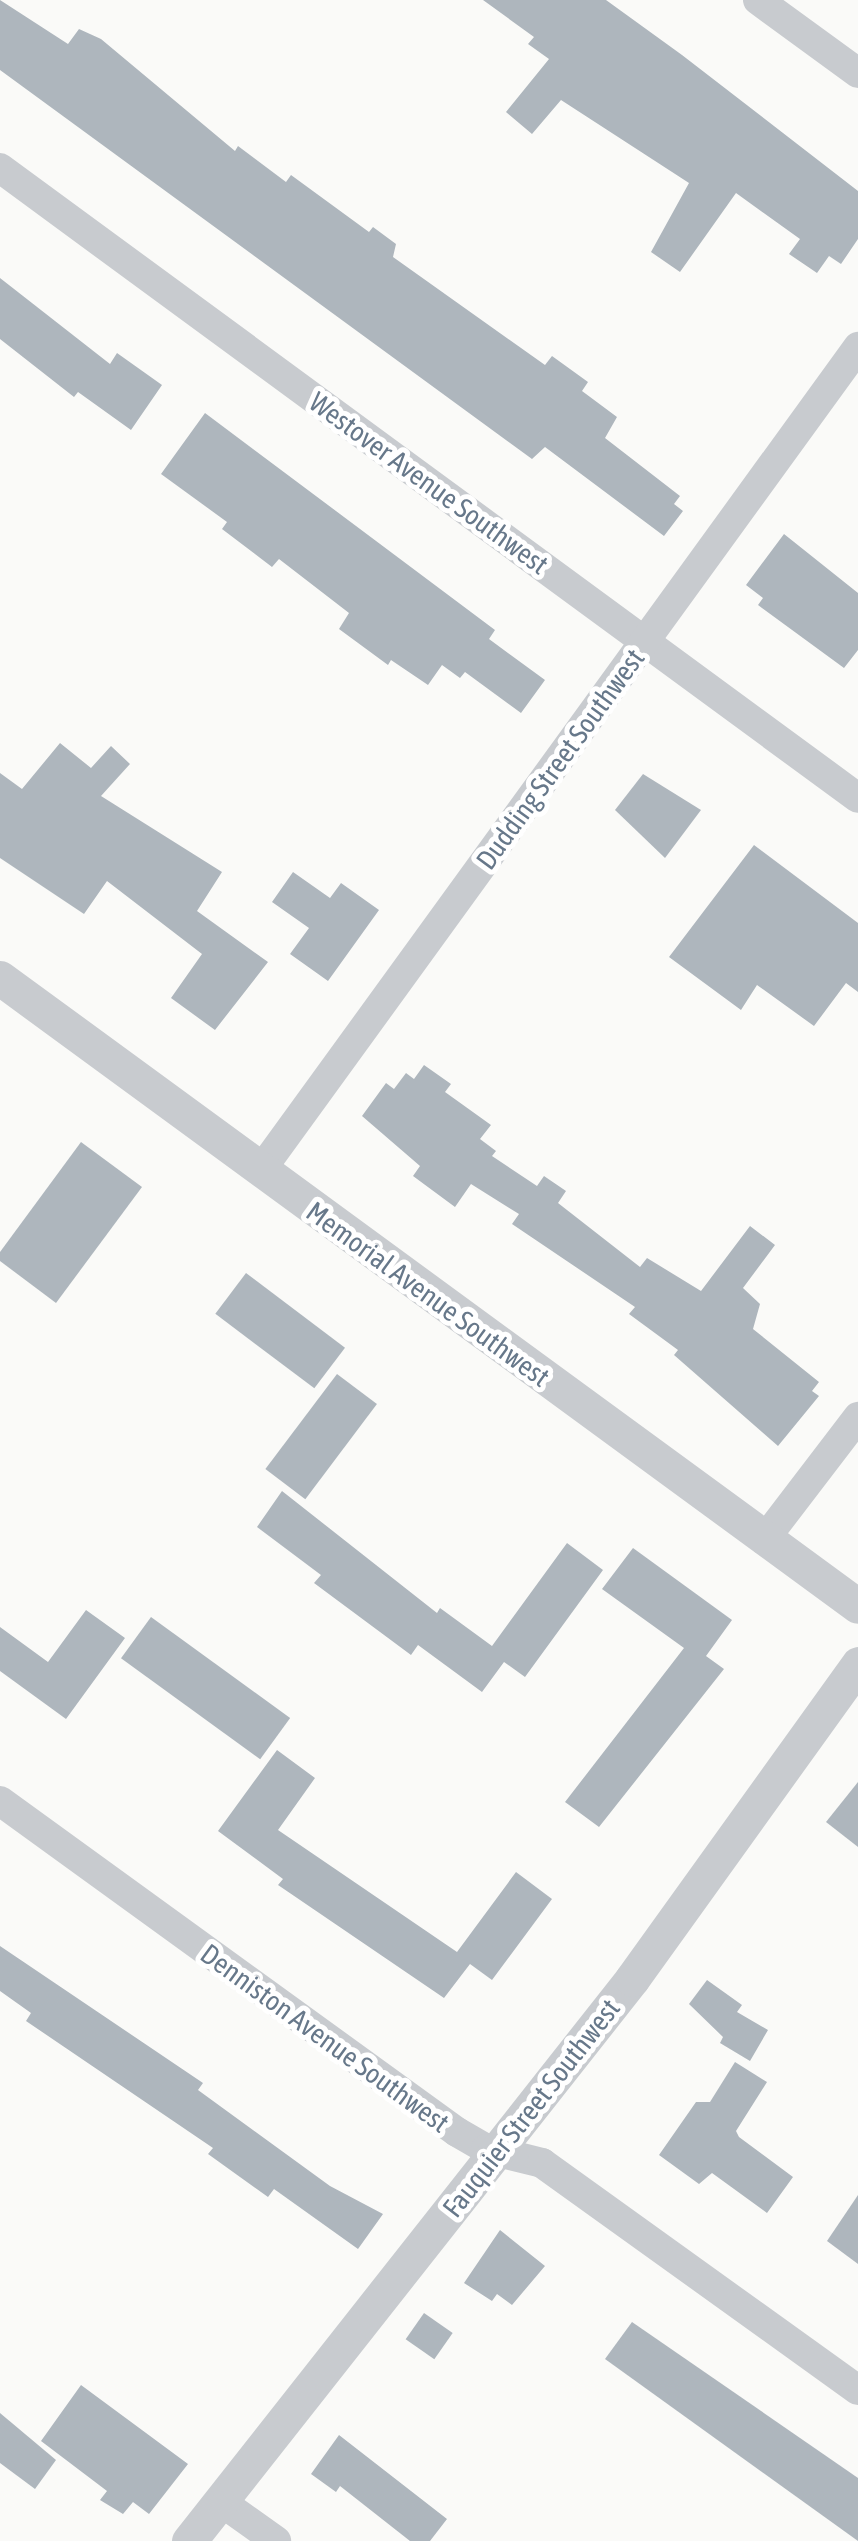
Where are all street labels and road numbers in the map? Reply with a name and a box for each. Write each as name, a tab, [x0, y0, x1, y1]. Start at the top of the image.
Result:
street label: Westover Avenue Southwest	[303, 385, 555, 581]
street label: Dudding Street Southwest	[469, 642, 651, 876]
street label: Memorial Avenue Southwest	[300, 1195, 556, 1393]
street label: Denniston Avenue Southwest	[194, 1937, 456, 2139]
street label: Fauquier Street Southwest	[435, 1992, 627, 2224]

